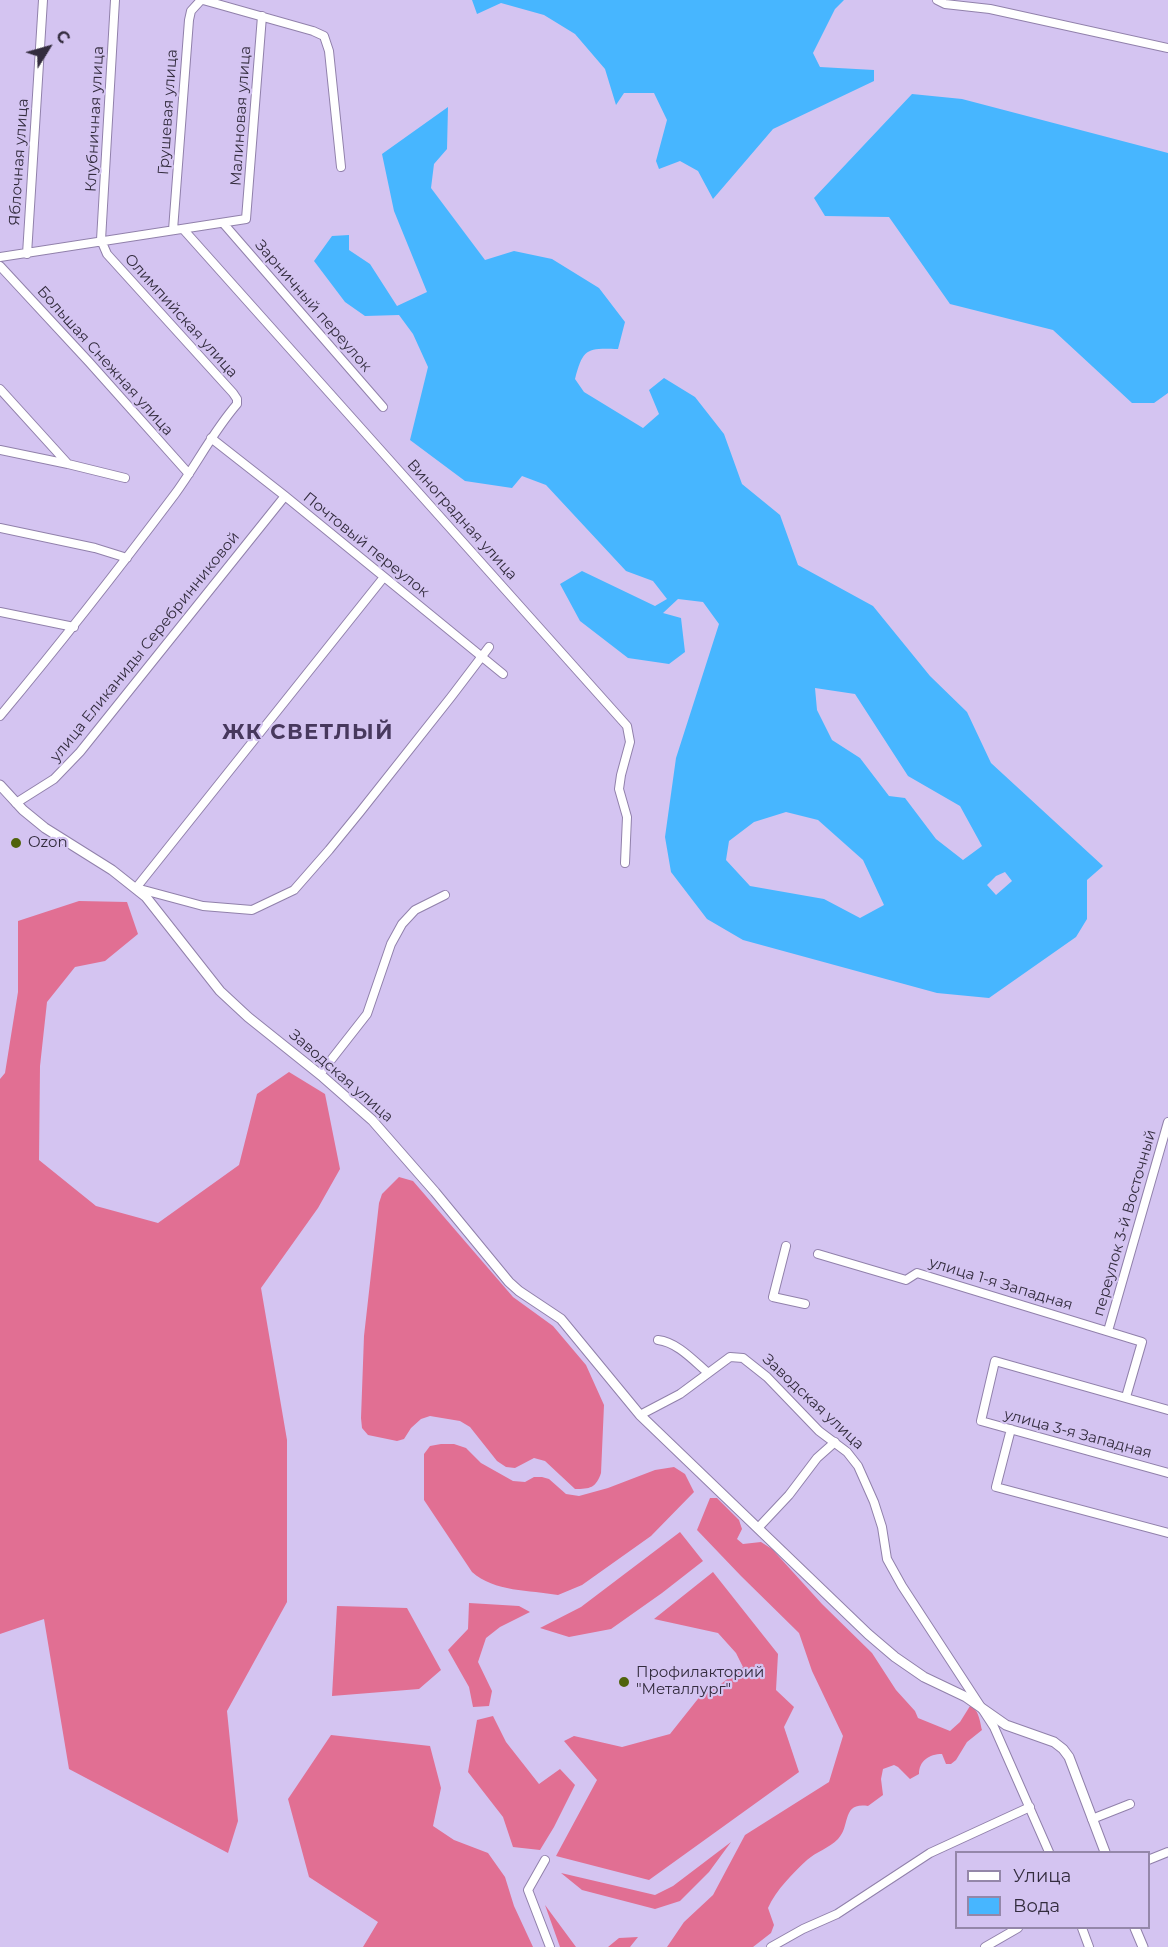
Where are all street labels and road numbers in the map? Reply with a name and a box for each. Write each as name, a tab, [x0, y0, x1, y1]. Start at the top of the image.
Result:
street label: Малиновая улица	[227, 45, 255, 187]
street label: Клубничная улица	[82, 46, 108, 192]
street label: Грушевая улица	[155, 48, 181, 176]
street label: Яблочная улица	[6, 98, 32, 226]
street label: Зарничный переулок	[251, 237, 375, 375]
street label: Олимпийская улица	[121, 250, 241, 382]
street label: Большая Снежная улица	[33, 283, 177, 439]
street label: Виноградная улица	[403, 456, 521, 584]
street label: Почтовый переулок	[299, 489, 433, 601]
street label: улица Еликаниды Серебринниковой	[46, 528, 244, 766]
street label: Заводская улица	[285, 1026, 397, 1126]
street label: переулок 3-й Восточный	[1090, 1128, 1160, 1318]
street label: улица 1-я Западная	[927, 1254, 1075, 1314]
street label: Заводская улица	[759, 1350, 867, 1454]
street label: улица 3-я Западная	[1002, 1406, 1154, 1462]

